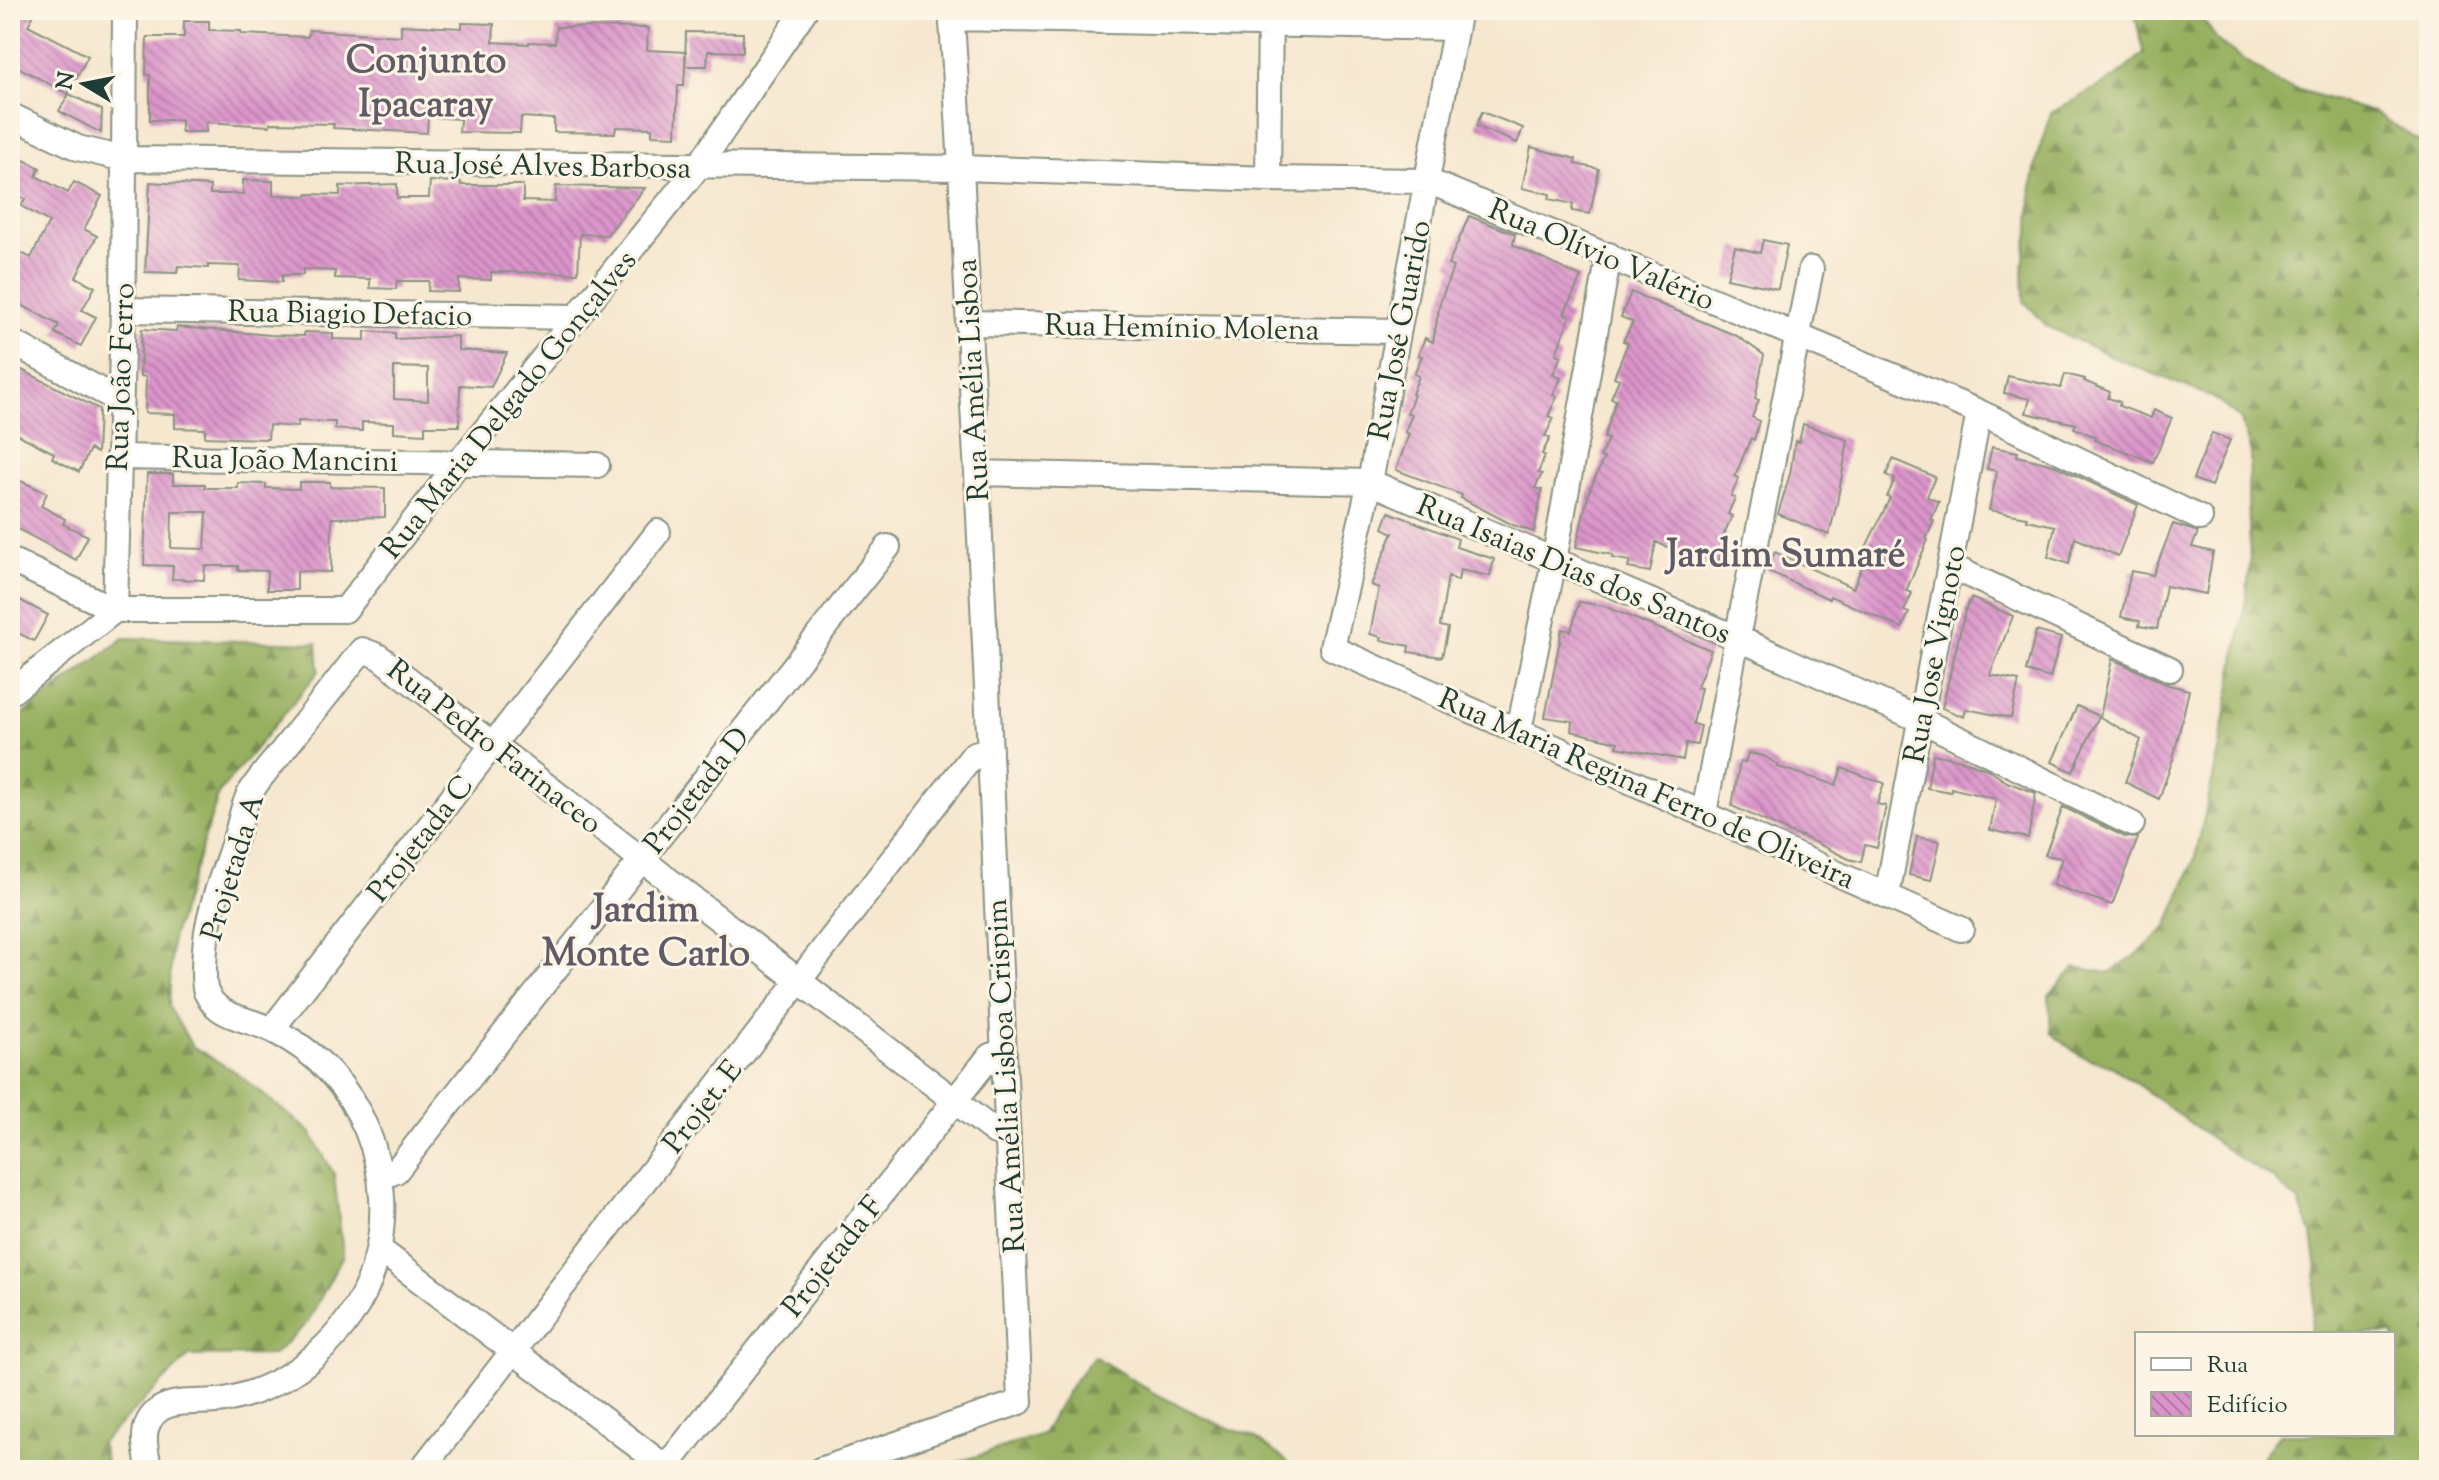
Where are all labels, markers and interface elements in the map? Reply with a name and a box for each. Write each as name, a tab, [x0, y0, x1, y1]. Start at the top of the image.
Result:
district label: Conjunto Ipacaray	[346, 36, 506, 134]
north arrow	[44, 44, 124, 124]
text: N	[50, 69, 85, 92]
street label: Rua José Alves Barbosa	[394, 143, 692, 192]
street label: Rua Olívio Valério	[1481, 189, 1721, 323]
street label: Rua José Guarido	[1359, 217, 1444, 444]
street label: Rua Maria Delgado Gonçalves	[372, 242, 648, 569]
street label: Rua Amélia Lisboa	[947, 257, 1002, 502]
street label: Rua João Ferro	[98, 282, 147, 472]
street label: Rua Biagio Defacio	[227, 292, 473, 339]
street label: Rua Hemínio Molena	[1044, 306, 1320, 353]
street label: Rua João Mancini	[171, 438, 399, 485]
street label: Rua Isaias Dias dos Santos	[1409, 486, 1737, 657]
district label: Jardim Sumaré	[1664, 530, 1905, 584]
street label: Rua Jose Vignoto	[1894, 542, 1979, 767]
street label: Rua Pedro Farinaceo	[377, 650, 610, 846]
street label: Rua Maria Regina Ferro de Oliveira	[1431, 679, 1861, 902]
street label: Projetada D	[635, 719, 761, 864]
street label: Projetada C	[358, 767, 485, 912]
street label: Projetada A	[192, 789, 277, 946]
district label: Jardim Monte Carlo	[542, 885, 750, 983]
street label: Rua Amélia Lisboa Crispim	[977, 898, 1038, 1254]
street label: Projet. E	[654, 1052, 754, 1164]
street label: Projetada F	[773, 1187, 895, 1327]
legend	[2135, 1332, 2395, 1436]
text: Rua	[2207, 1349, 2248, 1383]
text: Edifício	[2207, 1389, 2288, 1423]

